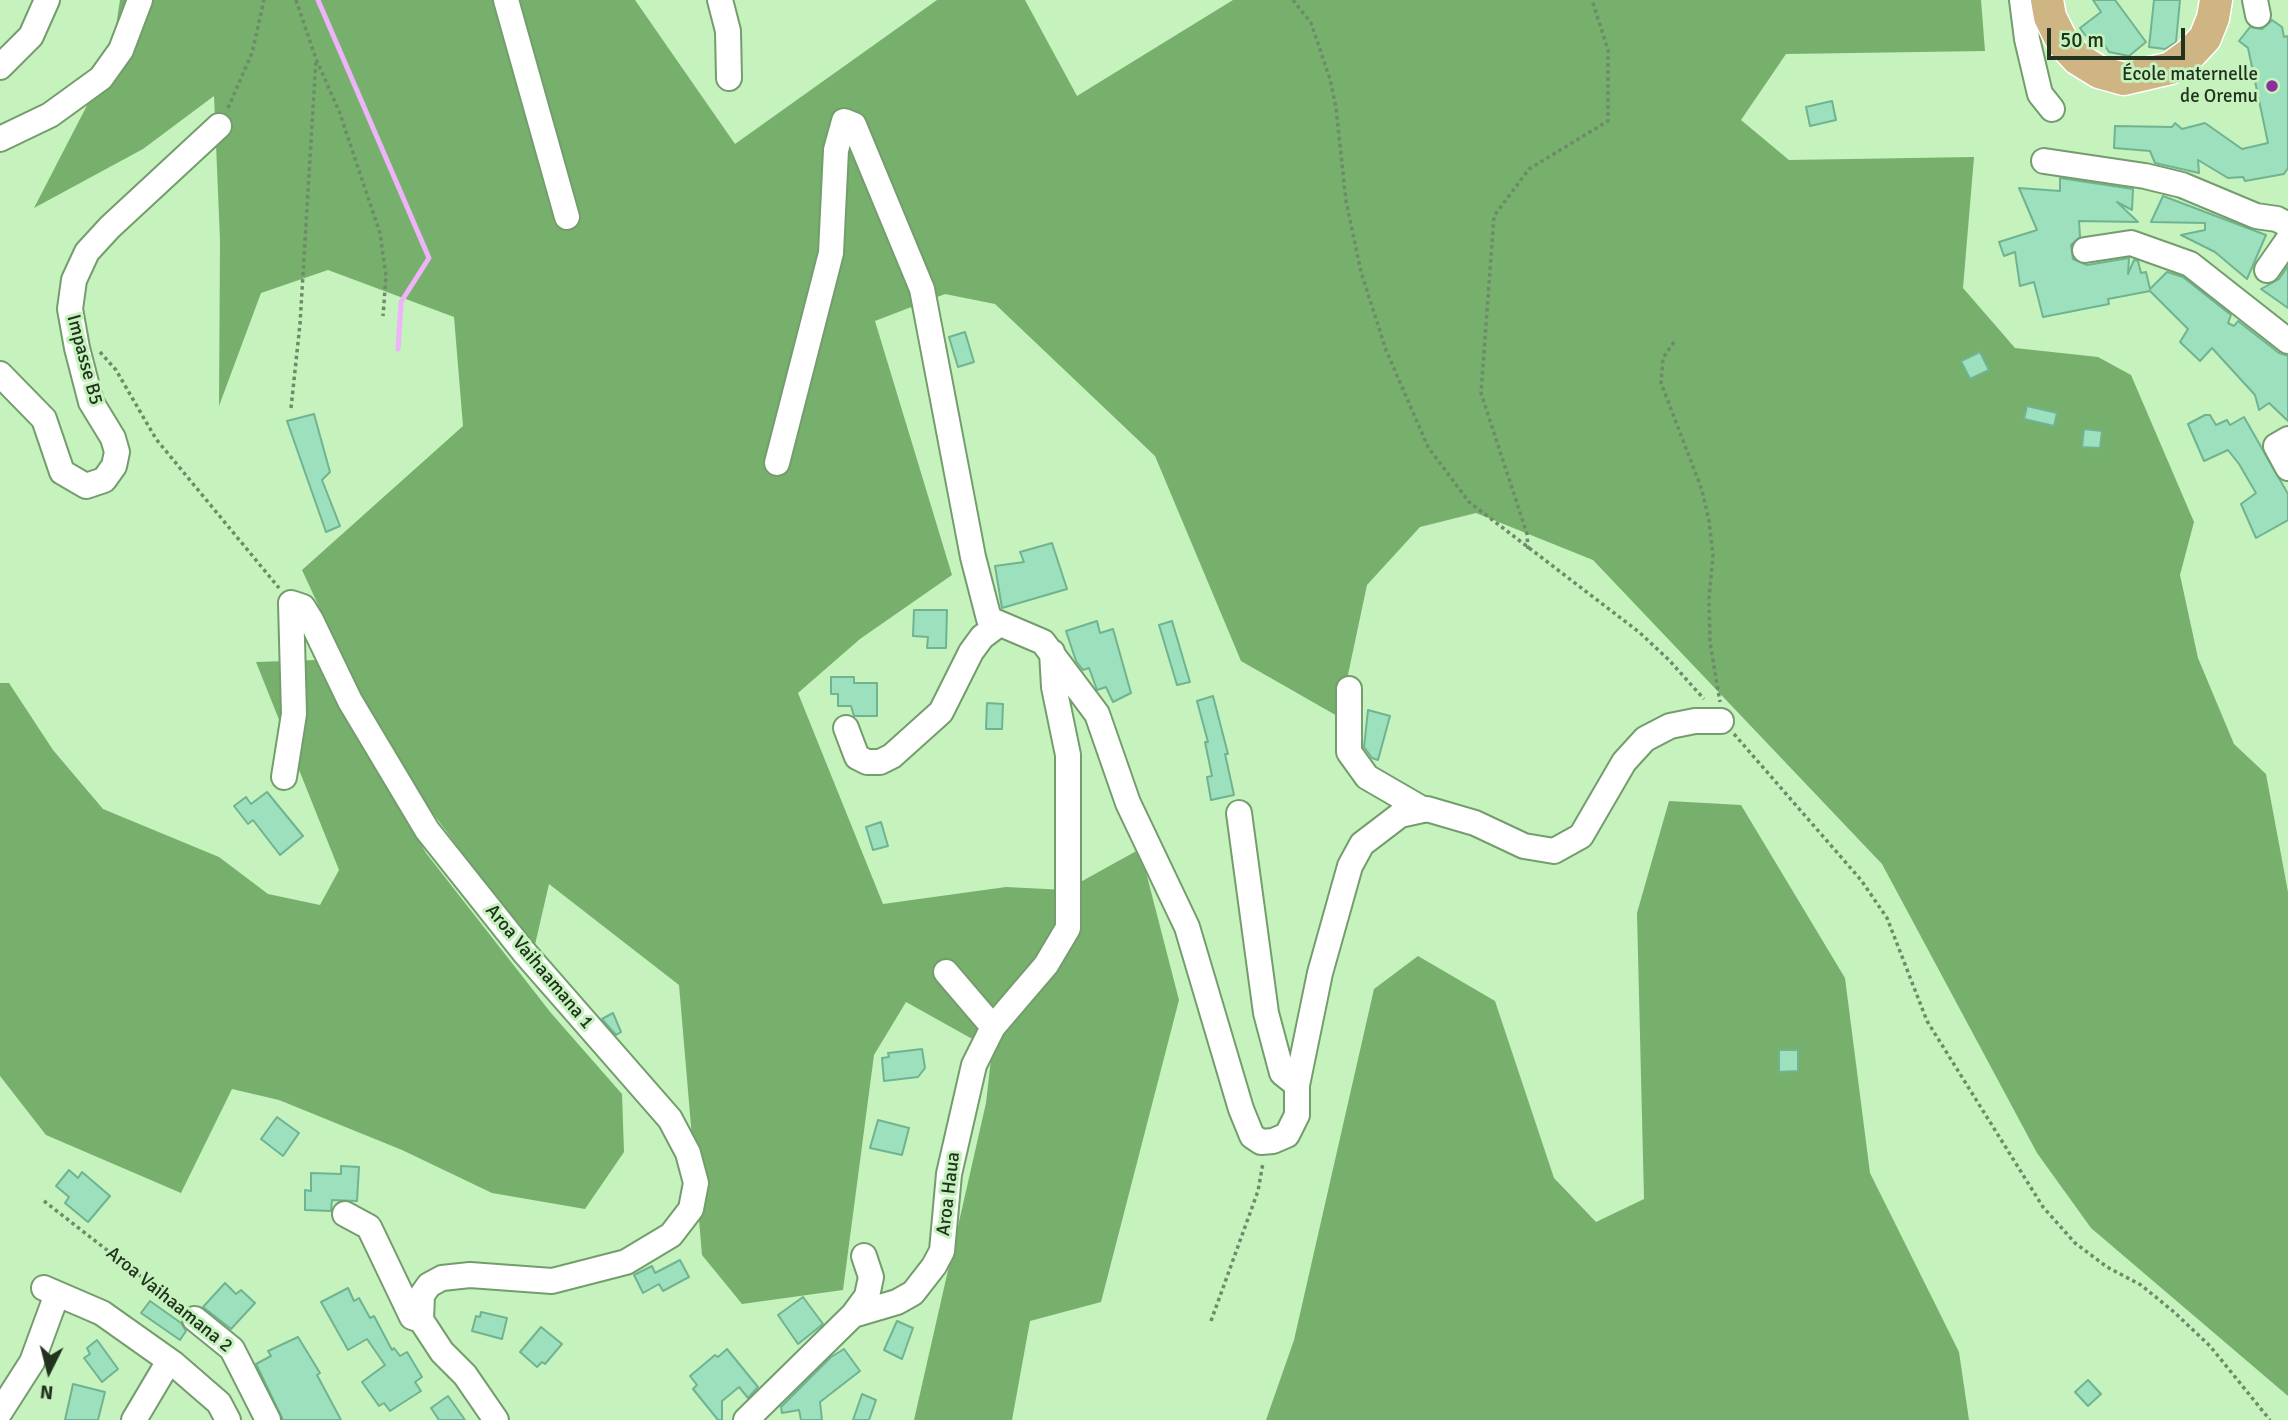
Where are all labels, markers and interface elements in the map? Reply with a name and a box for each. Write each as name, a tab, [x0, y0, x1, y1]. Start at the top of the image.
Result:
scale bar	[2050, 14, 2188, 58]
text: 50 m	[2060, 27, 2104, 53]
place label: École maternelle de Oremu	[2122, 64, 2258, 108]
marker: École maternelle de Oremu	[2264, 78, 2280, 94]
street label: Impasse B5	[61, 312, 107, 408]
street label: Aroa Vaihaamana 1	[480, 900, 598, 1034]
street label: Aroa Haua	[933, 1151, 965, 1237]
street label: Aroa Vaihaamana 2	[101, 1242, 237, 1358]
north arrow	[14, 1336, 84, 1406]
text: N	[39, 1379, 55, 1405]

